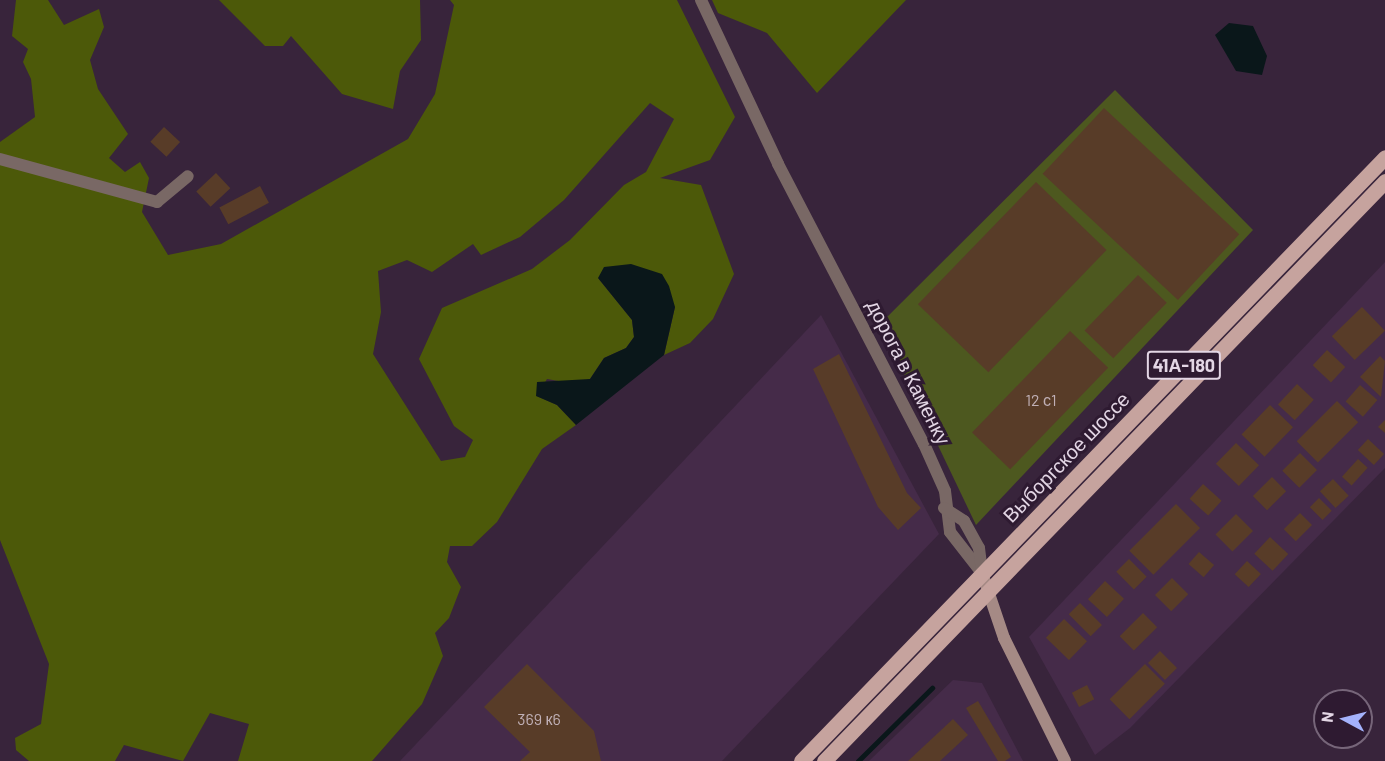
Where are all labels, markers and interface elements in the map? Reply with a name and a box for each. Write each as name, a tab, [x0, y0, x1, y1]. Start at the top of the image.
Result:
street label: дорога в Каменку	[862, 296, 956, 448]
road number: 41А-180	[1146, 350, 1222, 380]
street label: Выборгское шоссе	[998, 387, 1134, 527]
house number: 12 с1	[1026, 390, 1056, 410]
north arrow	[1313, 689, 1373, 749]
house number: 369 к6	[517, 709, 561, 729]
text: N	[1317, 711, 1337, 723]

